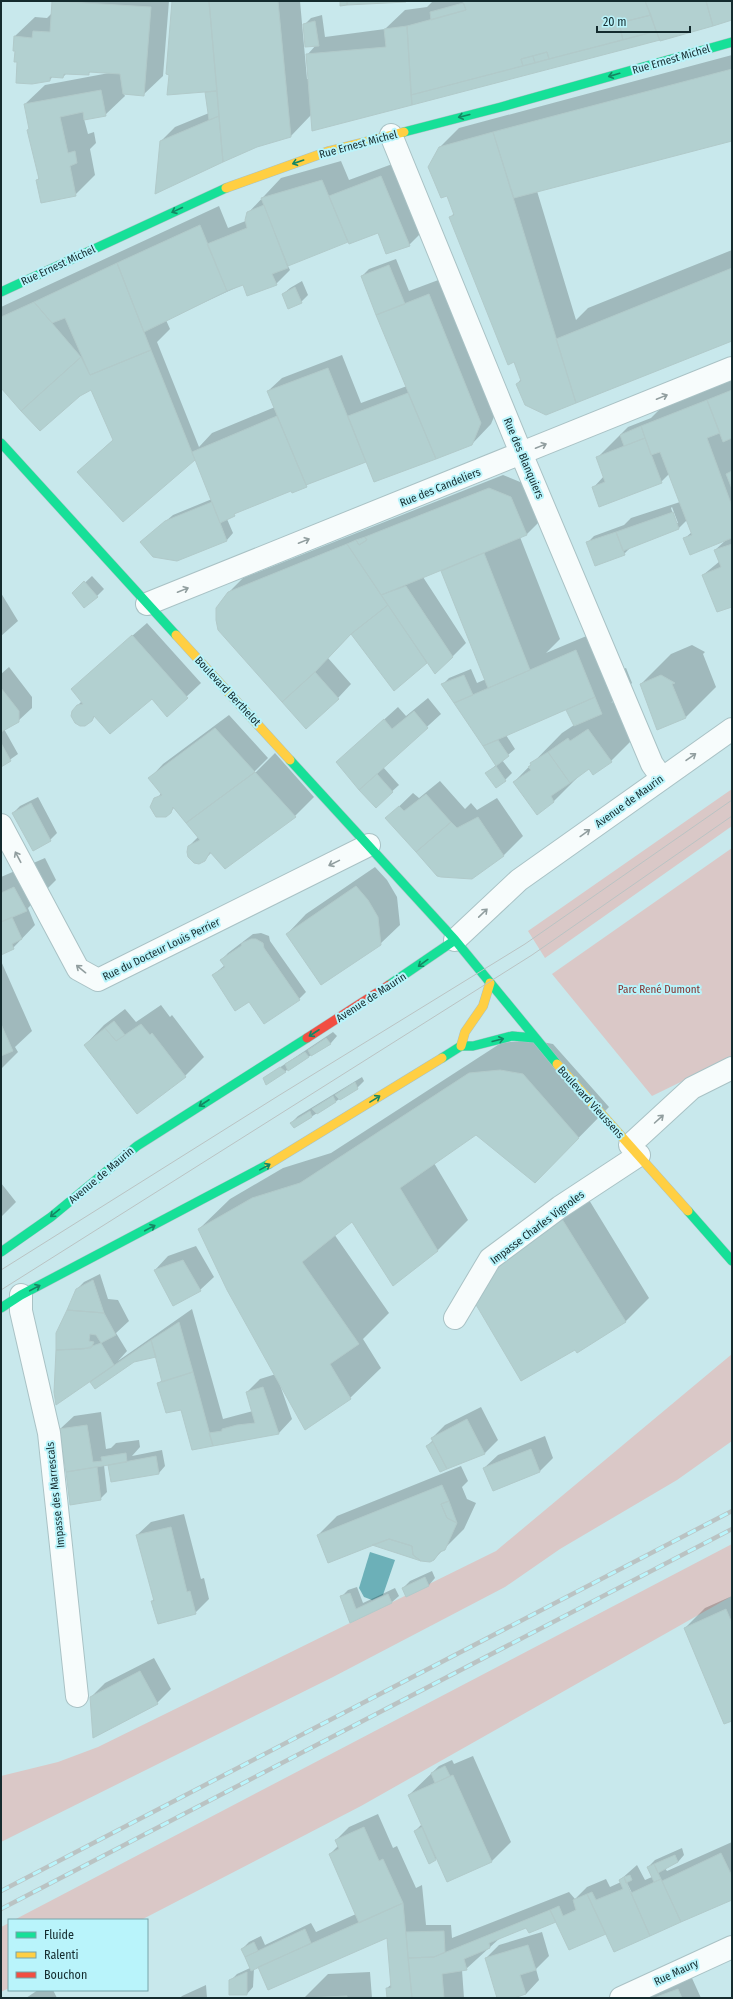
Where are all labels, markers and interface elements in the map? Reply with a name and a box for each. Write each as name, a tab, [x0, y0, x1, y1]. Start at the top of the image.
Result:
scale bar	[597, 8, 690, 34]
text: 20 m	[603, 15, 627, 29]
street label: Rue Ernest Michel	[631, 42, 712, 77]
one-way arrow	[607, 72, 620, 79]
one-way arrow	[457, 113, 470, 121]
street label: Rue Ernest Michel	[318, 128, 399, 161]
one-way arrow	[292, 159, 305, 166]
one-way arrow	[172, 207, 184, 214]
street label: Rue Ernest Michel	[19, 243, 97, 288]
one-way arrow	[655, 392, 667, 400]
street label: Rue des Blanquiers	[501, 416, 547, 501]
one-way arrow	[535, 441, 547, 449]
street label: Rue des Candeliers	[398, 465, 483, 510]
one-way arrow	[297, 537, 309, 545]
one-way arrow	[177, 585, 189, 593]
street label: Boulevard Berthelot	[192, 654, 263, 729]
one-way arrow	[685, 753, 696, 761]
street label: Avenue de Maurin	[593, 772, 666, 830]
one-way arrow	[579, 829, 590, 837]
one-way arrow	[14, 851, 21, 863]
one-way arrow	[329, 859, 341, 867]
one-way arrow	[478, 908, 488, 918]
street label: Rue du Docteur Louis Perrier	[101, 915, 222, 984]
one-way arrow	[418, 959, 429, 967]
one-way arrow	[76, 965, 87, 974]
street label: Avenue de Maurin	[334, 970, 409, 1025]
park label: Parc René Dumont	[618, 983, 701, 996]
one-way arrow	[309, 1029, 320, 1037]
one-way arrow	[491, 1036, 504, 1043]
street label: Boulevard Vieussens	[555, 1064, 627, 1141]
one-way arrow	[370, 1095, 381, 1103]
one-way arrow	[199, 1099, 210, 1108]
one-way arrow	[653, 1114, 664, 1123]
street label: Avenue de Maurin	[66, 1144, 137, 1206]
one-way arrow	[259, 1162, 271, 1170]
street label: Impasse Charles Vignoles	[488, 1188, 587, 1267]
one-way arrow	[50, 1209, 60, 1218]
one-way arrow	[144, 1224, 156, 1231]
one-way arrow	[29, 1284, 41, 1291]
street label: Impasse des Marrescals	[43, 1441, 68, 1549]
legend	[8, 1919, 148, 1991]
text: Fluide	[44, 1928, 74, 1942]
text: Ralenti	[44, 1948, 79, 1962]
street label: Rue Maury	[652, 1956, 701, 1988]
text: Bouchon	[44, 1968, 87, 1982]

